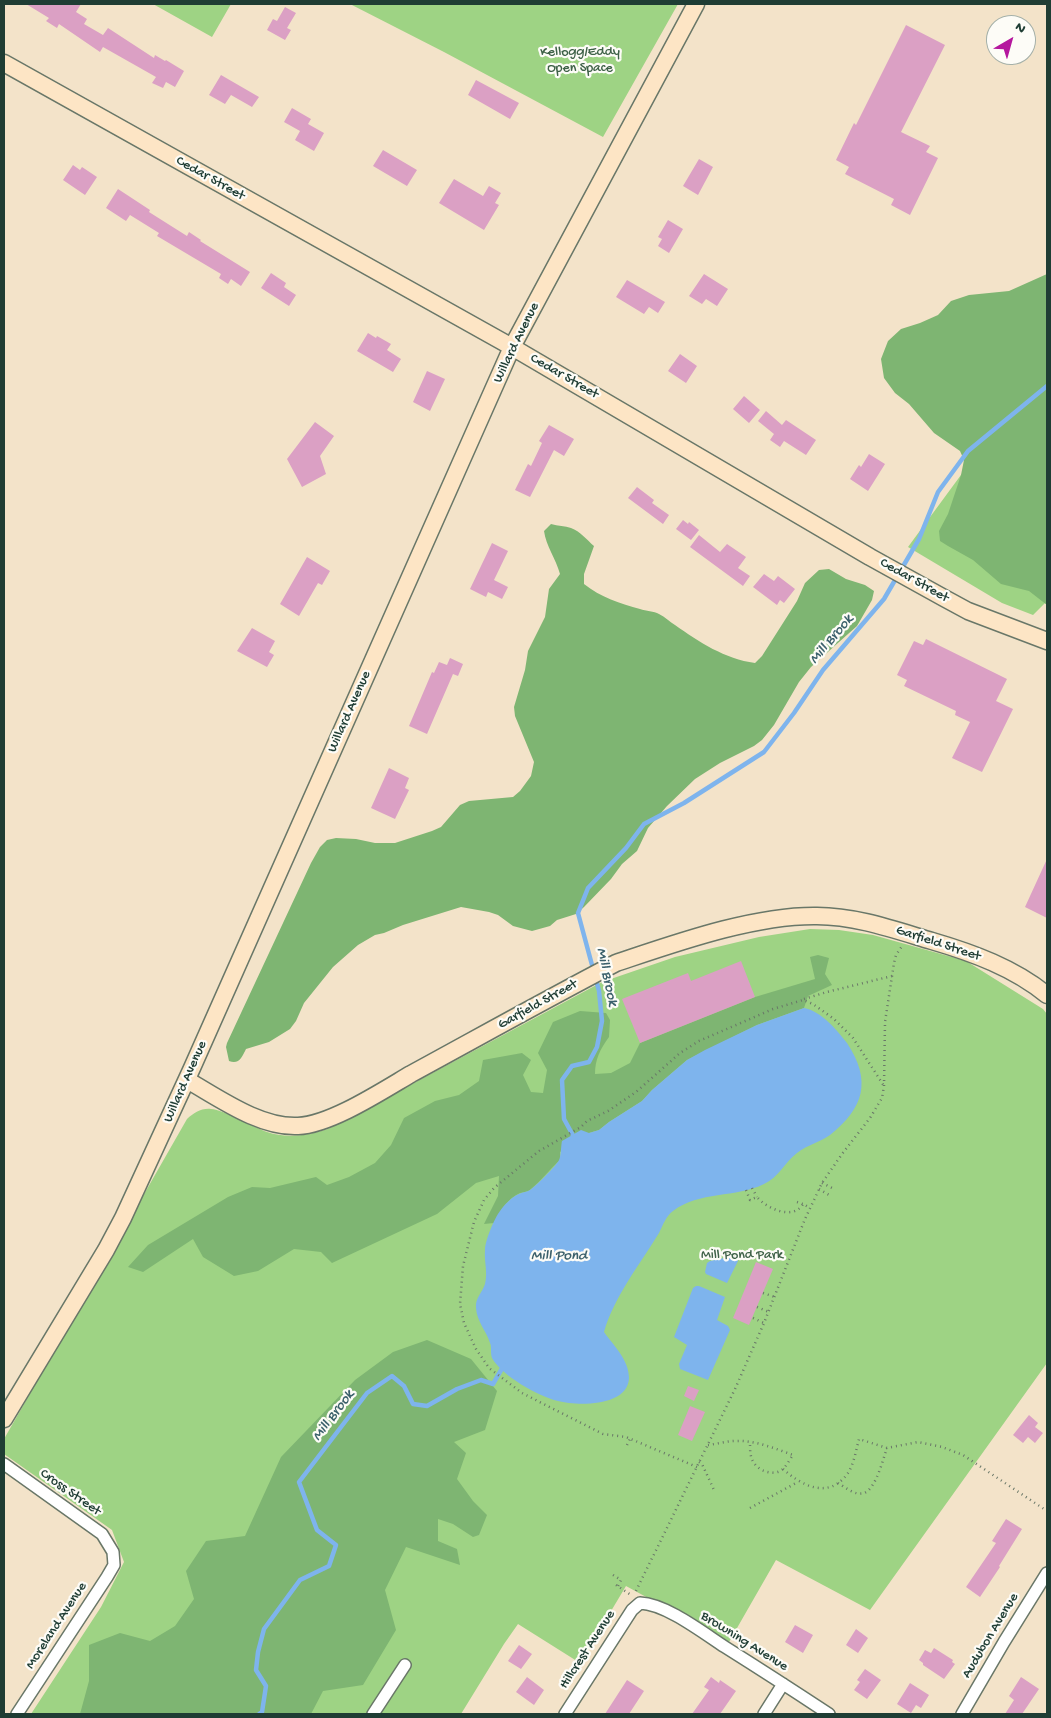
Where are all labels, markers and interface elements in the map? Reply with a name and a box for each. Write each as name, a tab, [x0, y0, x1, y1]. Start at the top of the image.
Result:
north arrow	[986, 15, 1036, 65]
text: N	[1011, 19, 1029, 38]
park label: Kellogg/Eddy Open Space	[540, 45, 620, 78]
street label: Cedar Street	[173, 153, 247, 205]
street label: Willard Avenue	[490, 300, 544, 386]
street label: Cedar Street	[527, 351, 601, 403]
street label: Cedar Street	[877, 555, 951, 607]
water label: Mill Brook	[806, 612, 858, 668]
street label: Willard Avenue	[325, 669, 375, 755]
street label: Garfield Street	[894, 922, 982, 966]
water label: Mill Brook	[591, 946, 621, 1008]
street label: Garfield Street	[495, 976, 581, 1034]
street label: Willard Avenue	[161, 1039, 211, 1125]
water label: Mill Pond	[531, 1248, 587, 1266]
park label: Mill Pond Park	[701, 1248, 783, 1264]
water label: Mill Brook	[309, 1387, 359, 1445]
street label: Cross Street	[36, 1466, 104, 1520]
street label: Moreland Avenue	[23, 1579, 91, 1673]
street label: Audubon Avenue	[959, 1590, 1023, 1682]
street label: Hillcrest Avenue	[556, 1608, 620, 1692]
street label: Browning Avenue	[697, 1608, 791, 1676]

